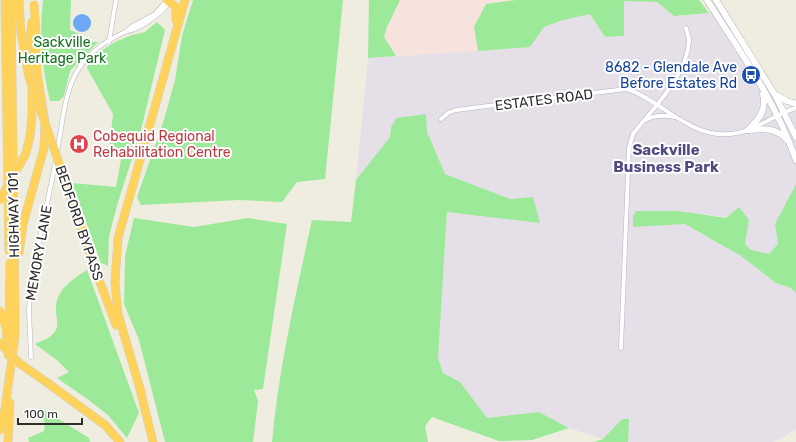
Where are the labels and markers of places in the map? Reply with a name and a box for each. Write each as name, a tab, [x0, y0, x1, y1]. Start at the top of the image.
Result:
place label: 8682 - Glendale Ave Before Estates Rd	[605, 59, 737, 92]
bus stop icon: 8682 - Glendale Ave Before Estates Rd	[740, 64, 762, 86]
place label: Cobequid Regional Rehabilitation Centre	[93, 128, 231, 161]
hospital icon: Cobequid Regional Rehabilitation Centre	[68, 133, 90, 155]

